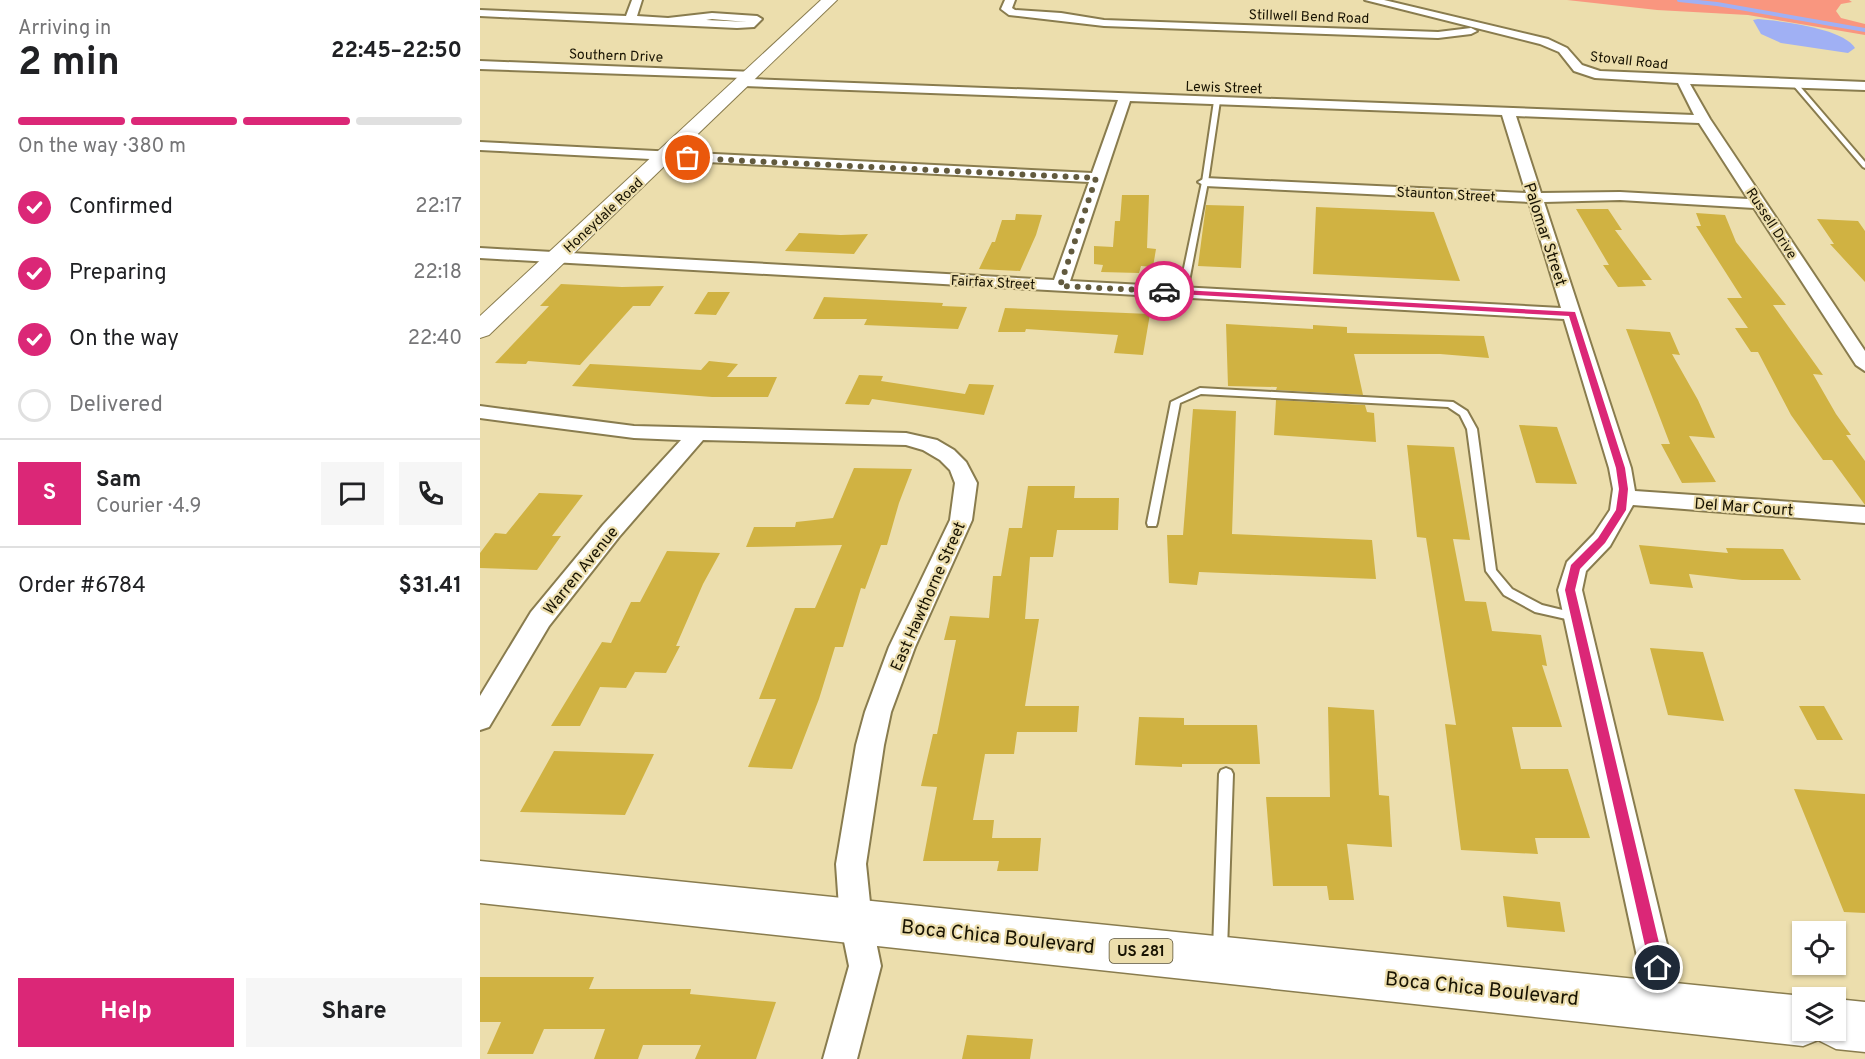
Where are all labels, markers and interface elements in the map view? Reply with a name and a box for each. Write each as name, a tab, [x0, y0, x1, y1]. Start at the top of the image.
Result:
street label: Stillwell Bend Road	[1248, 7, 1370, 28]
text: Arriving in	[18, 16, 111, 42]
text: 22:45–22:50	[331, 38, 462, 65]
text: 2 min	[18, 40, 120, 89]
street label: Southern Drive	[569, 46, 663, 67]
street label: Stovall Road	[1589, 49, 1669, 74]
street label: Lewis Street	[1185, 79, 1263, 98]
pin	[662, 132, 713, 183]
text: On the way · 380 m	[18, 134, 186, 160]
icon: bag	[671, 141, 704, 174]
street label: Honeydale Road	[561, 175, 647, 257]
street label: Palomar Street	[1518, 180, 1570, 289]
street label: Staunton Street	[1396, 184, 1496, 207]
street label: Russell Drive	[1741, 185, 1800, 263]
icon: check	[18, 191, 51, 224]
text: Confirmed	[69, 194, 173, 221]
text: 22:17	[415, 194, 462, 220]
icon: check	[18, 257, 51, 290]
text: Preparing	[69, 260, 167, 287]
text: 22:18	[413, 260, 462, 286]
courier	[1134, 261, 1194, 321]
street label: Fairfax Street	[950, 273, 1036, 294]
icon: car	[1148, 275, 1181, 308]
icon: check	[18, 323, 51, 356]
text: On the way	[69, 326, 179, 353]
text: 22:40	[408, 326, 462, 352]
text: Delivered	[69, 392, 163, 419]
button: chat	[321, 462, 384, 525]
button: phone	[399, 462, 462, 525]
text: Sam	[96, 467, 141, 494]
text: S	[43, 480, 56, 507]
text: Courier · 4.9	[96, 494, 201, 520]
street label: Del Mar Court	[1694, 495, 1794, 521]
street label: East Hawthorne Street	[887, 519, 971, 675]
street label: Warren Avenue	[540, 523, 623, 620]
text: Order #6784	[18, 573, 146, 600]
text: $31.41	[398, 573, 462, 600]
street label: Boca Chica Boulevard	[900, 915, 1096, 961]
map controls	[1792, 921, 1846, 1041]
button: locate	[1792, 921, 1846, 975]
road number: US 281	[1110, 939, 1172, 963]
pin	[1632, 942, 1683, 993]
icon: home	[1641, 951, 1674, 984]
street label: Boca Chica Boulevard	[1384, 967, 1580, 1013]
button: Help	[18, 978, 234, 1047]
button: Share	[246, 978, 462, 1047]
button: layers	[1792, 987, 1846, 1041]

